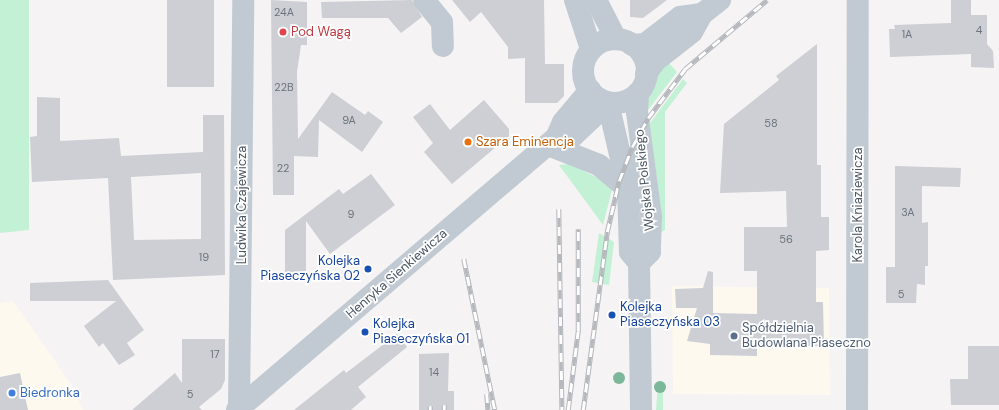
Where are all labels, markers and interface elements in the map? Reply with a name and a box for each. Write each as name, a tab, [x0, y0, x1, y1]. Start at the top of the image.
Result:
house number: 24A	[274, 5, 294, 19]
house number: 4	[976, 23, 982, 37]
place label: Pod Wagą	[291, 24, 351, 40]
marker: Pod Wagą	[278, 27, 288, 37]
house number: 1A	[902, 27, 912, 41]
house number: 22B	[274, 80, 294, 94]
house number: 9A	[342, 113, 356, 127]
house number: 58	[764, 116, 778, 130]
street label: Wojska Polskiego	[632, 128, 658, 232]
place label: Szara Eminencja	[476, 134, 574, 150]
marker: Szara Eminencja	[463, 137, 473, 147]
street label: Ludwika Czajewicza	[234, 146, 250, 264]
street label: Karola Kniaziewicza	[850, 147, 866, 263]
house number: 22	[277, 161, 289, 175]
house number: 3A	[901, 205, 915, 219]
house number: 9	[348, 207, 354, 221]
street label: Henryka Sienkiewicza	[343, 226, 451, 322]
house number: 56	[779, 232, 793, 246]
house number: 19	[199, 250, 209, 264]
place label: Kolejka Piaseczyńska 02	[260, 254, 360, 285]
marker: Kolejka Piaseczyńska 02	[363, 264, 373, 274]
house number: 5	[898, 287, 904, 301]
place label: Kolejka Piaseczyńska 03	[620, 300, 720, 331]
marker: Kolejka Piaseczyńska 03	[607, 310, 617, 320]
place label: Kolejka Piaseczyńska 01	[373, 317, 469, 348]
place label: Spółdzielnia Budowlana Piaseczno	[742, 321, 871, 352]
marker: Kolejka Piaseczyńska 01	[360, 327, 370, 337]
marker: Spółdzielnia Budowlana Piaseczno	[729, 331, 739, 341]
house number: 17	[210, 347, 220, 361]
house number: 14	[429, 365, 439, 379]
place label: Biedronka	[20, 385, 80, 401]
house number: 5	[187, 387, 193, 401]
marker: Biedronka	[7, 388, 17, 398]

